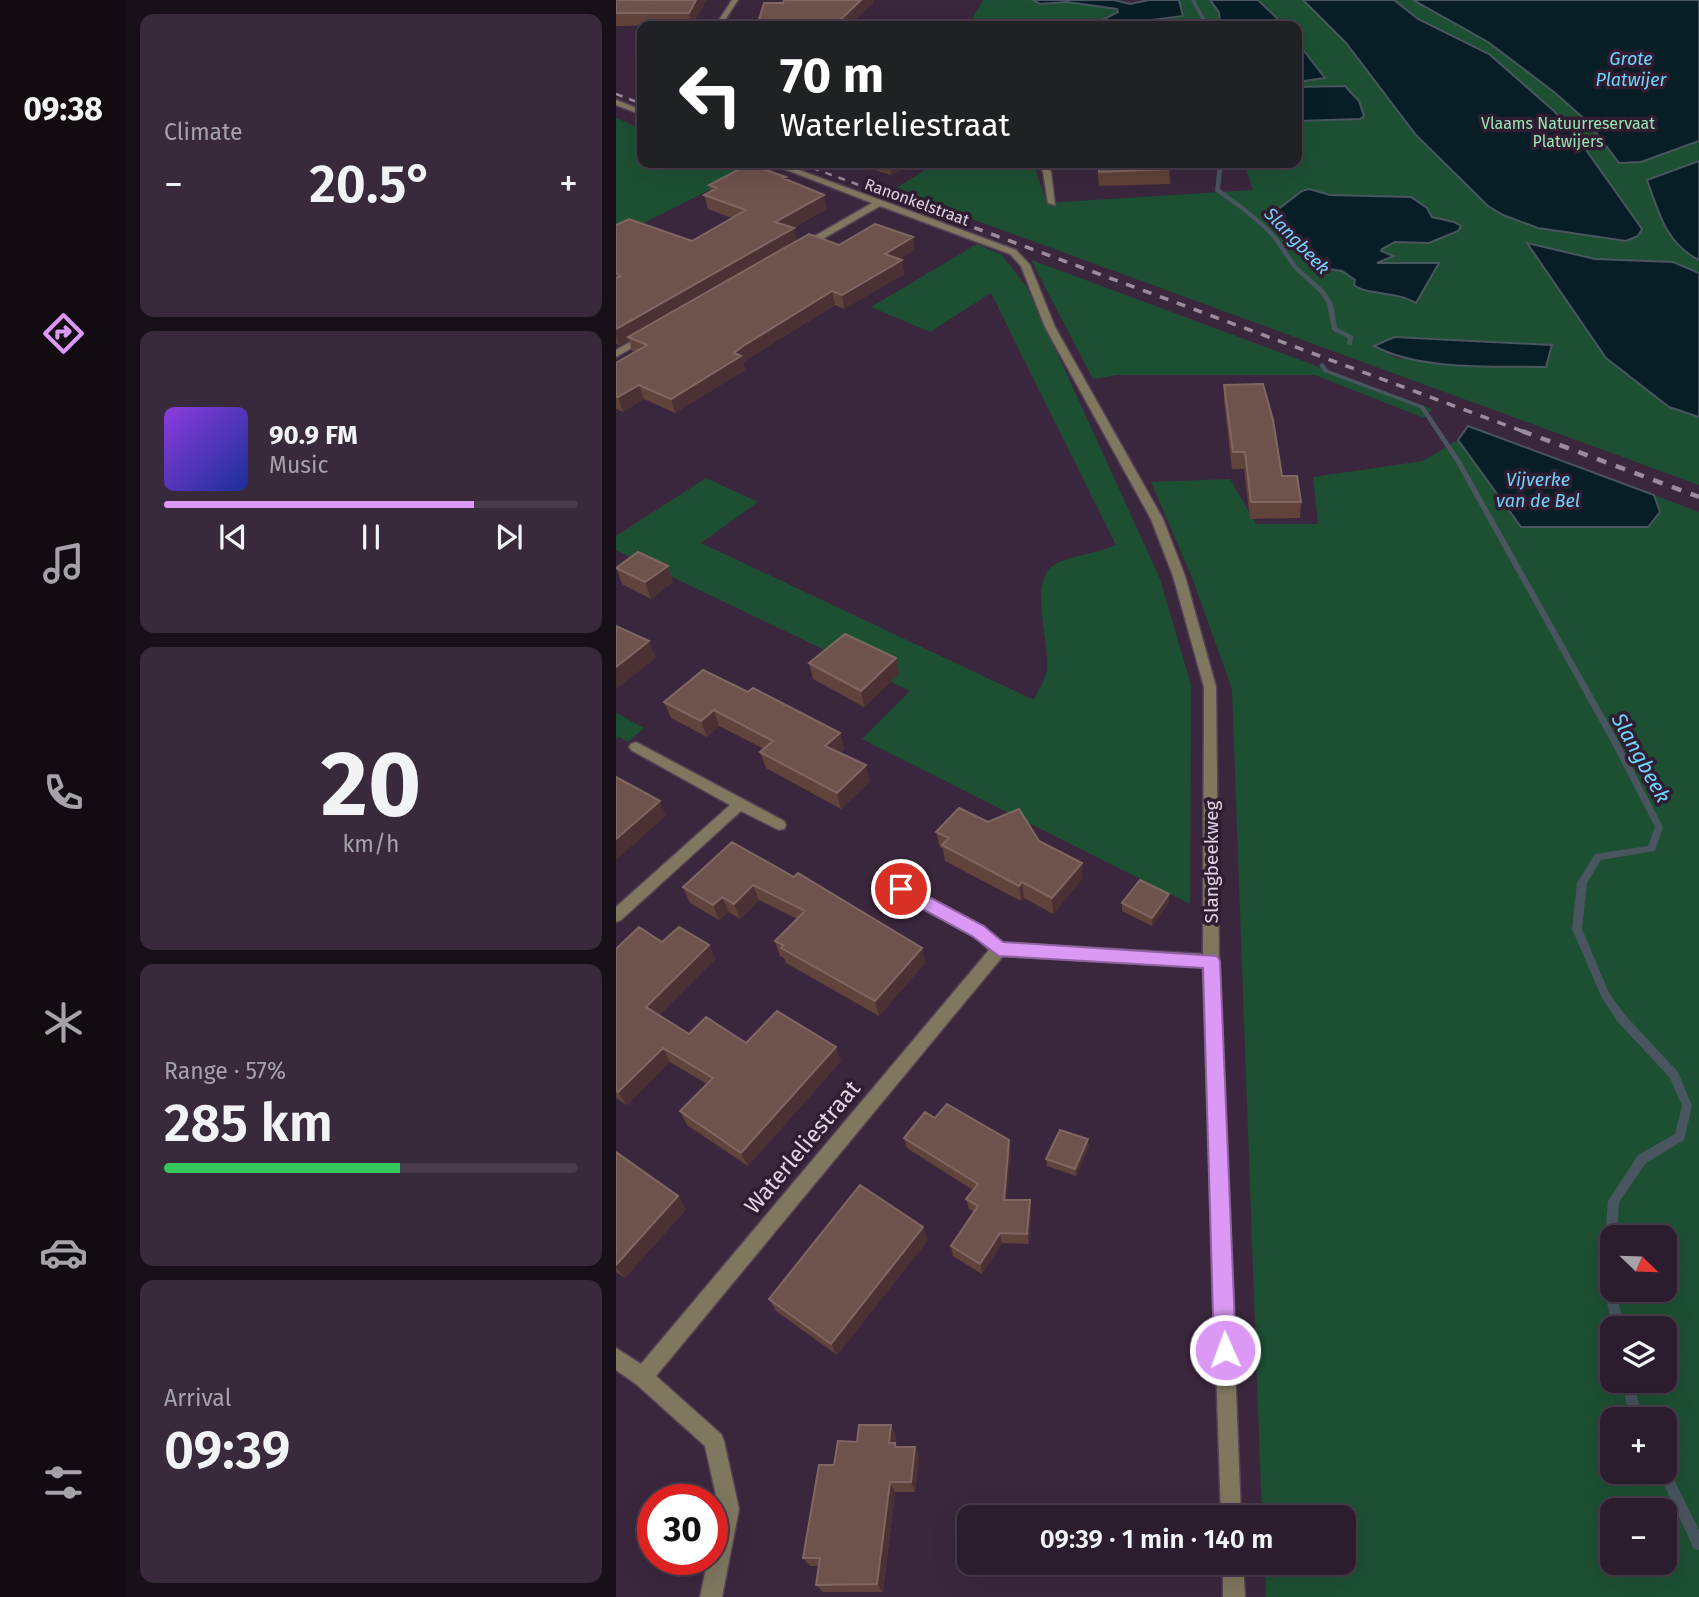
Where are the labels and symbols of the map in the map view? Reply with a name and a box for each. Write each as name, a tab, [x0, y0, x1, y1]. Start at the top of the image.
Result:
water label: Grote Platwijer	[1596, 48, 1668, 91]
park label: Vlaams Natuurreservaat Platwijers	[1481, 114, 1655, 151]
street label: Ranonkelstraat	[862, 174, 972, 230]
water label: Slangbeek	[1259, 202, 1334, 279]
water label: Vijverke van de Bel	[1496, 469, 1580, 512]
water label: Slangbeek	[1605, 708, 1676, 808]
street label: Slangbeekweg	[1200, 801, 1223, 923]
pin	[871, 859, 931, 919]
street label: Waterleliestraat	[738, 1074, 866, 1219]
north arrow	[1600, 1225, 1676, 1302]
position arrow	[1188, 1313, 1262, 1387]
speed limit sign: 30	[637, 1484, 728, 1575]

